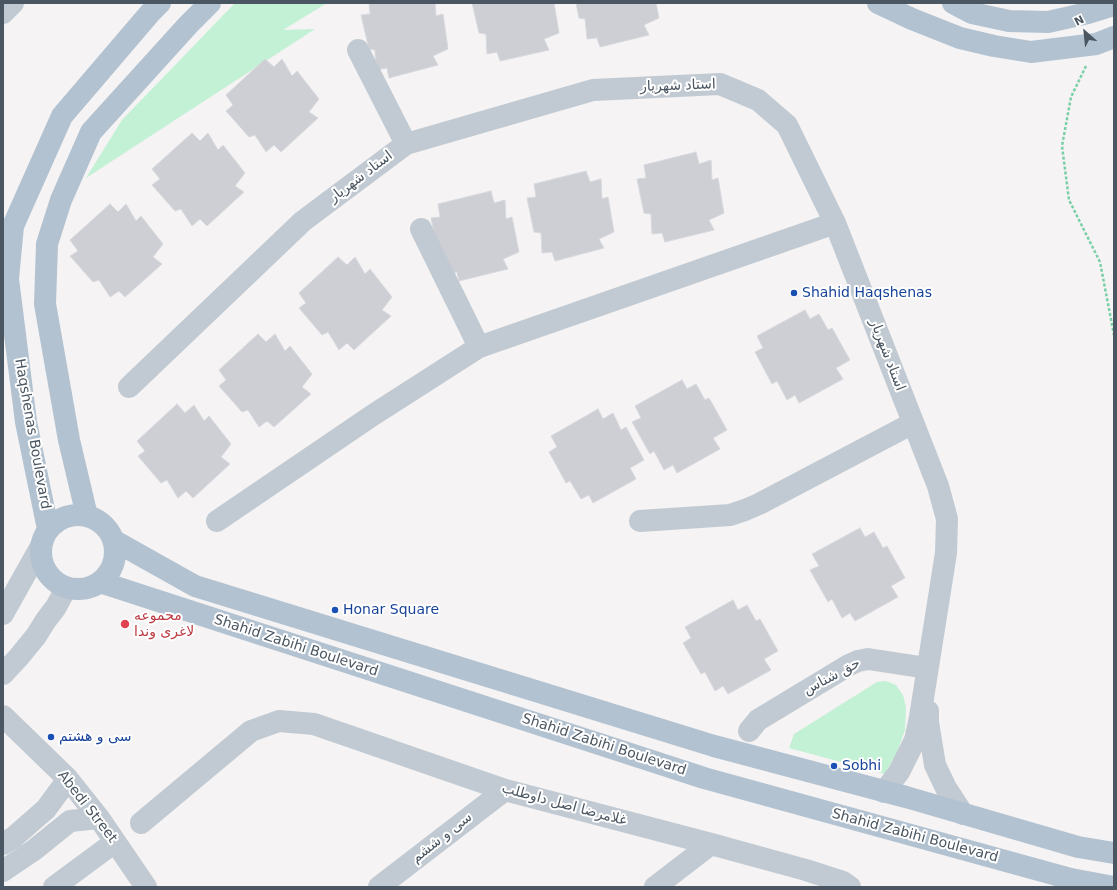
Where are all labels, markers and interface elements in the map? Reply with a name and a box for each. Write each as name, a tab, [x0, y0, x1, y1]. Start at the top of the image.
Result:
north arrow	[1065, 12, 1105, 52]
text: N	[1072, 13, 1086, 29]
street label: استاد شهریار	[640, 76, 716, 96]
street label: استاد شهریار	[326, 148, 396, 206]
place label: Shahid Haqshenas	[802, 285, 932, 301]
marker: Shahid Haqshenas	[789, 288, 799, 298]
street label: استاد شهریار	[866, 317, 908, 393]
street label: Haqshenas Boulevard	[10, 357, 54, 511]
place label: Honar Square	[343, 602, 439, 618]
marker: Honar Square	[330, 605, 340, 615]
place label: محموعه لاغری وندا	[134, 608, 194, 640]
street label: Shahid Zabihi Boulevard	[212, 612, 380, 680]
marker: محموعه لاغری وندا	[119, 618, 131, 630]
street label: حق شناس	[801, 655, 863, 699]
street label: Shahid Zabihi Boulevard	[520, 711, 688, 779]
place label: سی و هشتم	[59, 729, 131, 745]
marker: سی و هشتم	[46, 732, 56, 742]
place label: Sobhi	[842, 758, 881, 774]
marker: Sobhi	[829, 761, 839, 771]
street label: Abedi Street	[54, 768, 120, 846]
street label: غلامرضا اصل داوطلب	[500, 780, 628, 830]
street label: Shahid Zabihi Boulevard	[830, 806, 1000, 866]
street label: سی و ششم	[408, 809, 476, 867]

